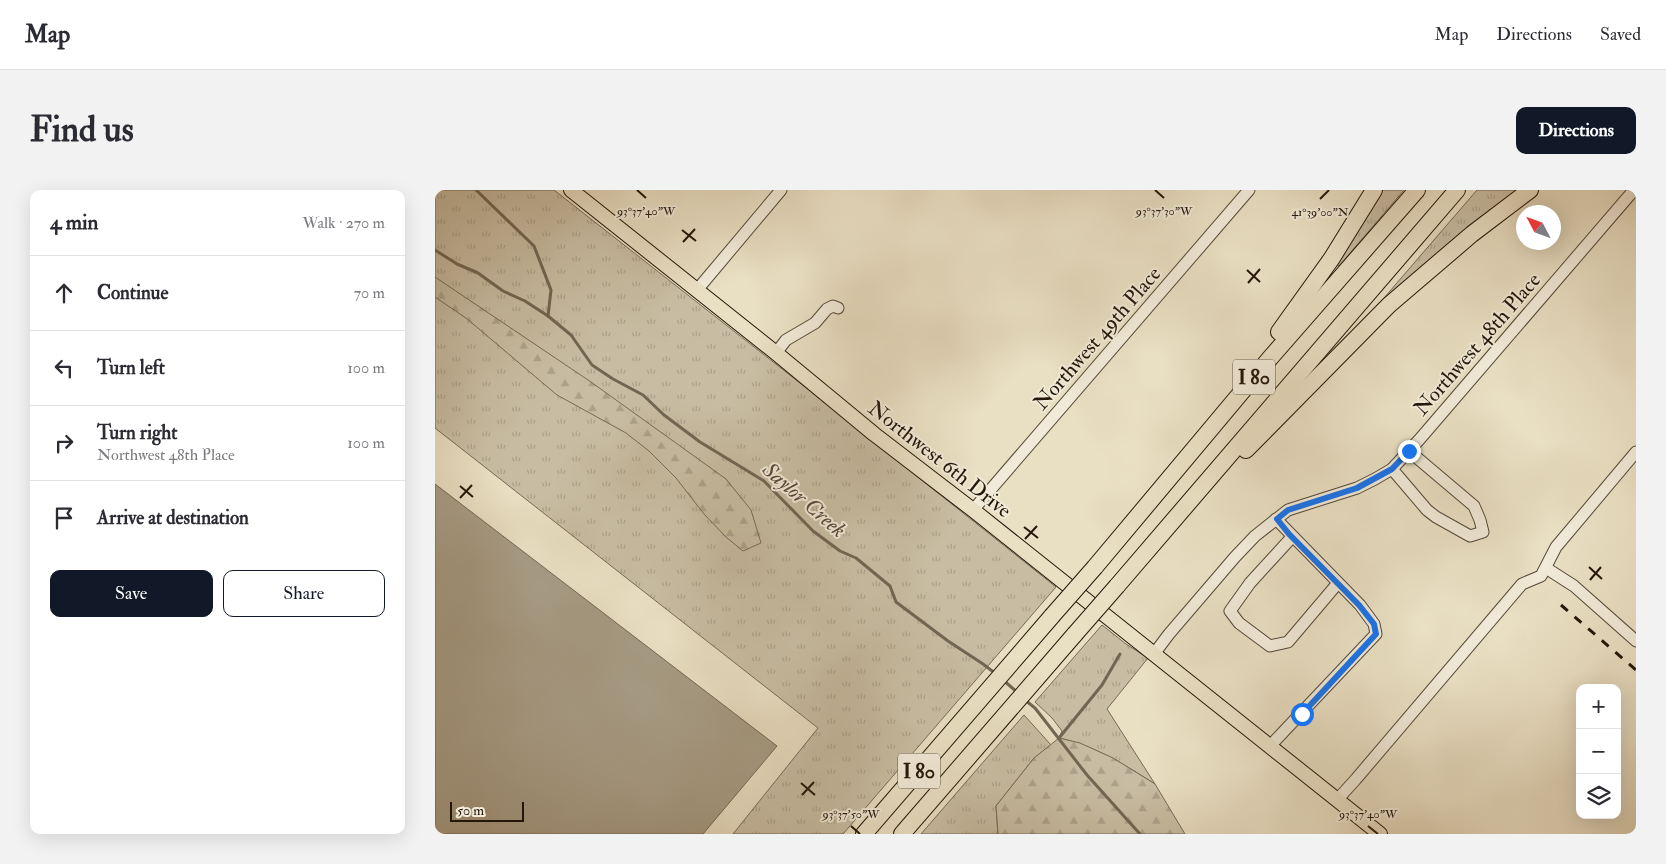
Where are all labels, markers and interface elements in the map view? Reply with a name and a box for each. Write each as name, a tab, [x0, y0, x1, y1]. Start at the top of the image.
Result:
text: Map	[25, 19, 70, 50]
text: Map	[1435, 23, 1468, 46]
text: Directions	[1496, 23, 1572, 46]
text: Saved	[1600, 23, 1641, 46]
button: Directions	[1516, 107, 1636, 154]
text: Find us	[30, 108, 134, 152]
text: 93°37'40"W	[616, 204, 676, 219]
text: 93°37'30"W	[1135, 204, 1193, 219]
text: 41°39'00"N	[1291, 205, 1349, 220]
north arrow	[1516, 205, 1561, 250]
text: 4 min	[50, 209, 98, 236]
text: Walk · 270 m	[303, 213, 385, 233]
street label: Northwest 49th Place	[1028, 261, 1167, 416]
street label: Northwest 48th Place	[1408, 267, 1547, 421]
icon: ahead	[50, 279, 78, 307]
text: Continue	[97, 281, 168, 305]
text: 70 m	[354, 283, 385, 303]
icon: left	[50, 354, 78, 382]
text: Turn left	[97, 356, 165, 380]
text: 100 m	[347, 358, 385, 378]
road number: I 80	[1233, 360, 1275, 394]
street label: Northwest 6th Drive	[863, 395, 1017, 524]
text: Turn right	[97, 421, 177, 445]
icon: right	[50, 429, 78, 457]
text: 100 m	[347, 433, 385, 453]
route end	[1398, 440, 1421, 463]
text: Northwest 48th Place	[97, 445, 235, 465]
water label: Saylor Creek	[756, 455, 852, 544]
icon: arrive	[50, 504, 78, 532]
text: Arrive at destination	[97, 506, 249, 530]
button: Save	[50, 570, 213, 617]
button: Share	[223, 570, 385, 617]
map controls	[1576, 684, 1621, 819]
button: +	[1576, 684, 1621, 729]
route start	[1291, 703, 1314, 726]
button: −	[1576, 729, 1621, 774]
road number: I 80	[898, 754, 940, 788]
button: layers	[1576, 774, 1621, 819]
scale bar	[450, 799, 524, 822]
text: 50 m	[457, 802, 484, 819]
text: 93°37'50"W	[822, 807, 880, 822]
text: 93°37'40"W	[1338, 807, 1398, 822]

